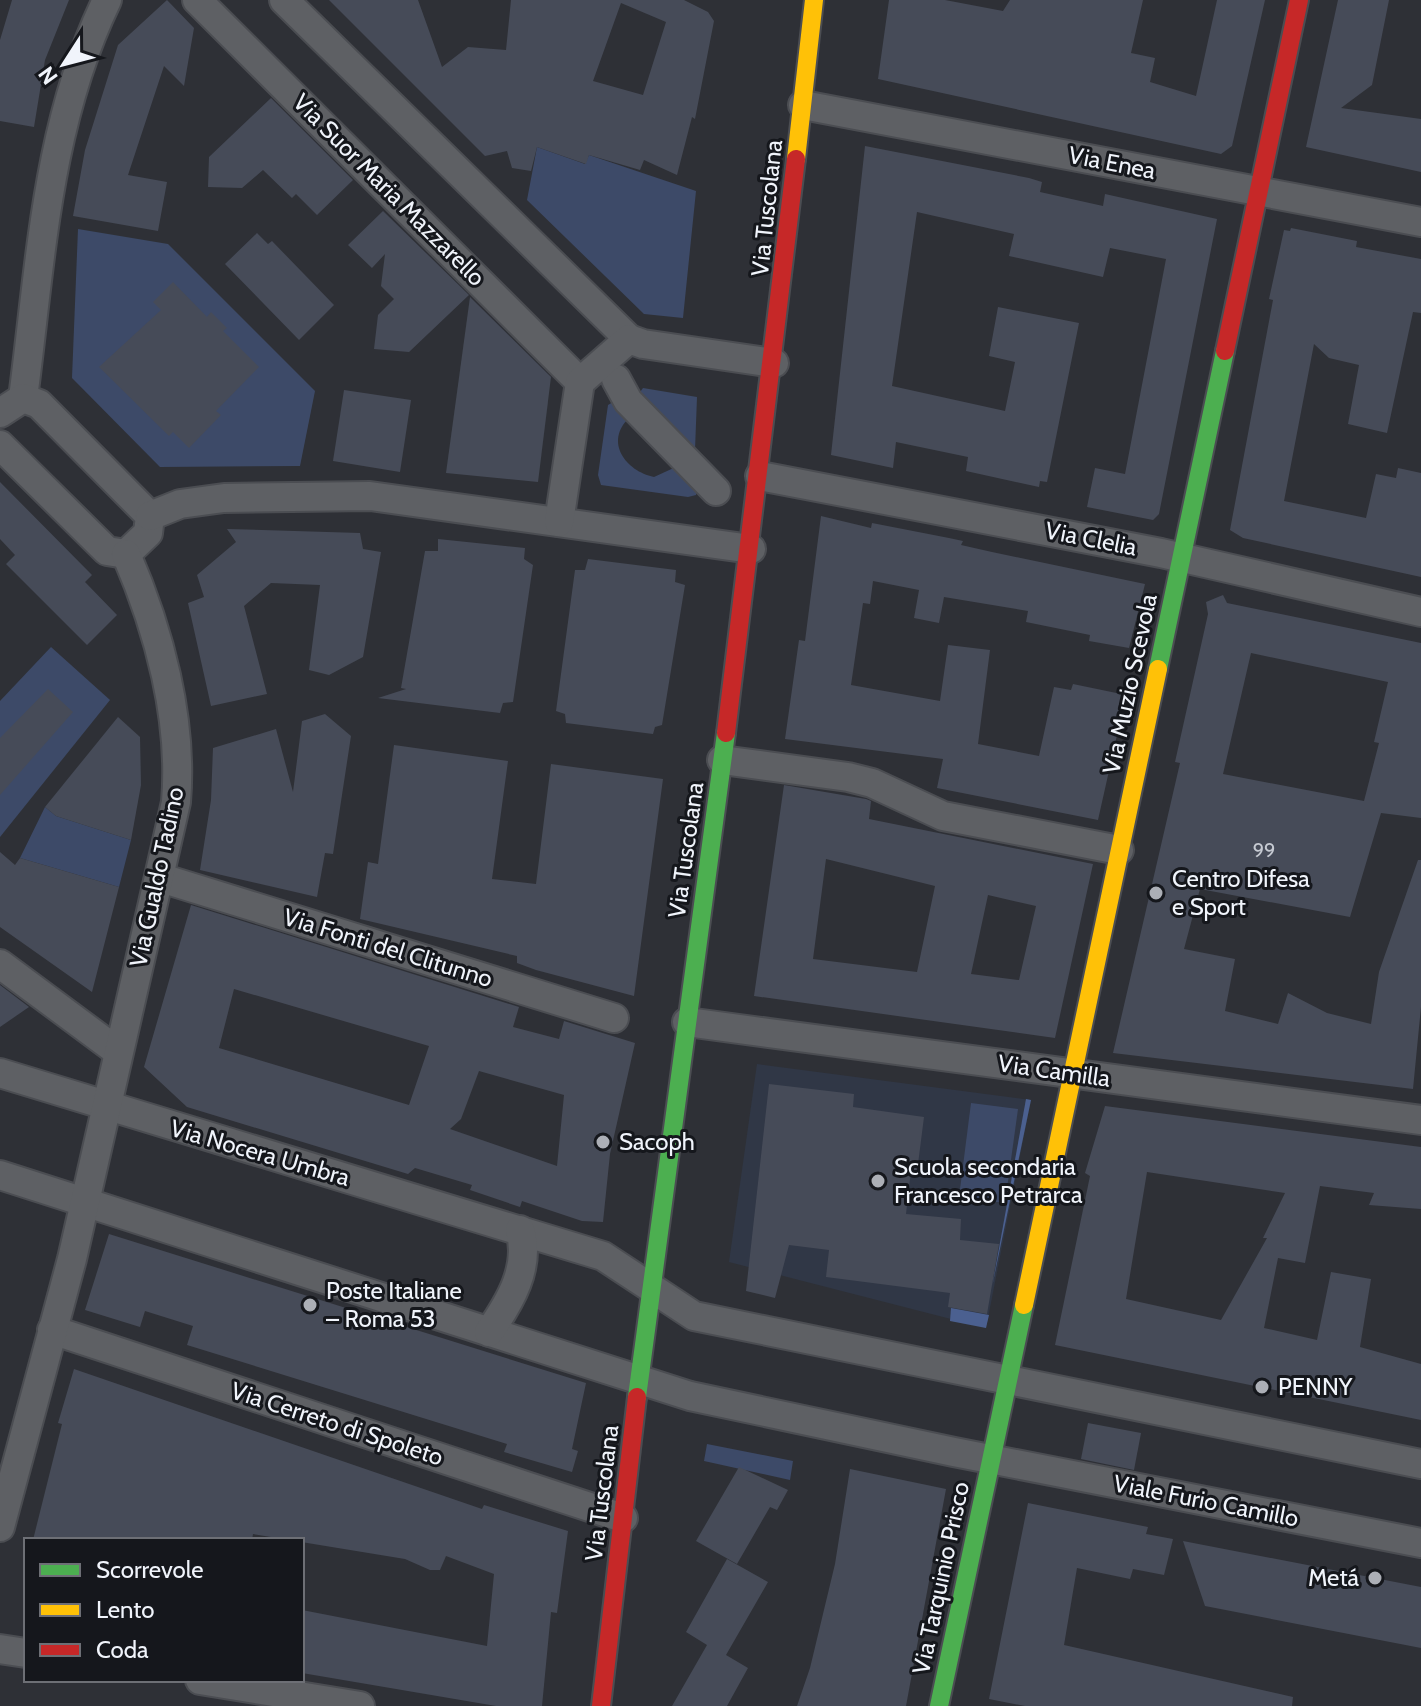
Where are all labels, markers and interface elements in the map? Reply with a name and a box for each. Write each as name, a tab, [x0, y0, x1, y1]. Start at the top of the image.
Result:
north arrow	[24, 24, 104, 104]
text: N	[33, 61, 64, 90]
street label: Via Suor Maria Mazzarello	[287, 88, 491, 292]
street label: Via Tuscolana	[745, 138, 788, 278]
street label: Via Enea	[1066, 140, 1159, 185]
street label: Via Clelia	[1043, 515, 1140, 562]
street label: Via Muzio Scevola	[1096, 591, 1163, 777]
street label: Via Tuscolana	[662, 780, 709, 920]
street label: Via Gualdo Tadino	[123, 784, 190, 969]
house number: 99	[1253, 838, 1275, 862]
place label: Centro Difesa e Sport	[1172, 864, 1310, 921]
marker: Centro Difesa e Sport	[1147, 884, 1165, 902]
street label: Via Fonti del Clitunno	[280, 902, 496, 993]
street label: Via Camilla	[996, 1048, 1113, 1093]
street label: Via Nocera Umbra	[167, 1113, 354, 1192]
place label: Sacoph	[619, 1127, 695, 1156]
marker: Sacoph	[594, 1133, 612, 1151]
place label: Scuola secondaria Francesco Petrarca	[894, 1152, 1083, 1209]
marker: Scuola secondaria Francesco Petrarca	[869, 1172, 887, 1190]
place label: Poste Italiane – Roma 53	[326, 1276, 462, 1333]
marker: Poste Italiane – Roma 53	[301, 1296, 319, 1314]
place label: PENNY	[1278, 1372, 1353, 1401]
street label: Via Cerreto di Spoleto	[227, 1376, 447, 1472]
marker: PENNY	[1253, 1378, 1271, 1396]
street label: Via Tuscolana	[579, 1423, 624, 1563]
street label: Viale Furio Camillo	[1111, 1468, 1301, 1533]
street label: Via Tarquinio Prisco	[906, 1479, 975, 1677]
legend	[24, 1538, 304, 1682]
text: Scorrevole	[96, 1555, 204, 1584]
place label: Metá	[1308, 1563, 1359, 1592]
marker: Metá	[1366, 1569, 1384, 1587]
text: Lento	[96, 1595, 155, 1624]
text: Coda	[96, 1635, 149, 1664]

